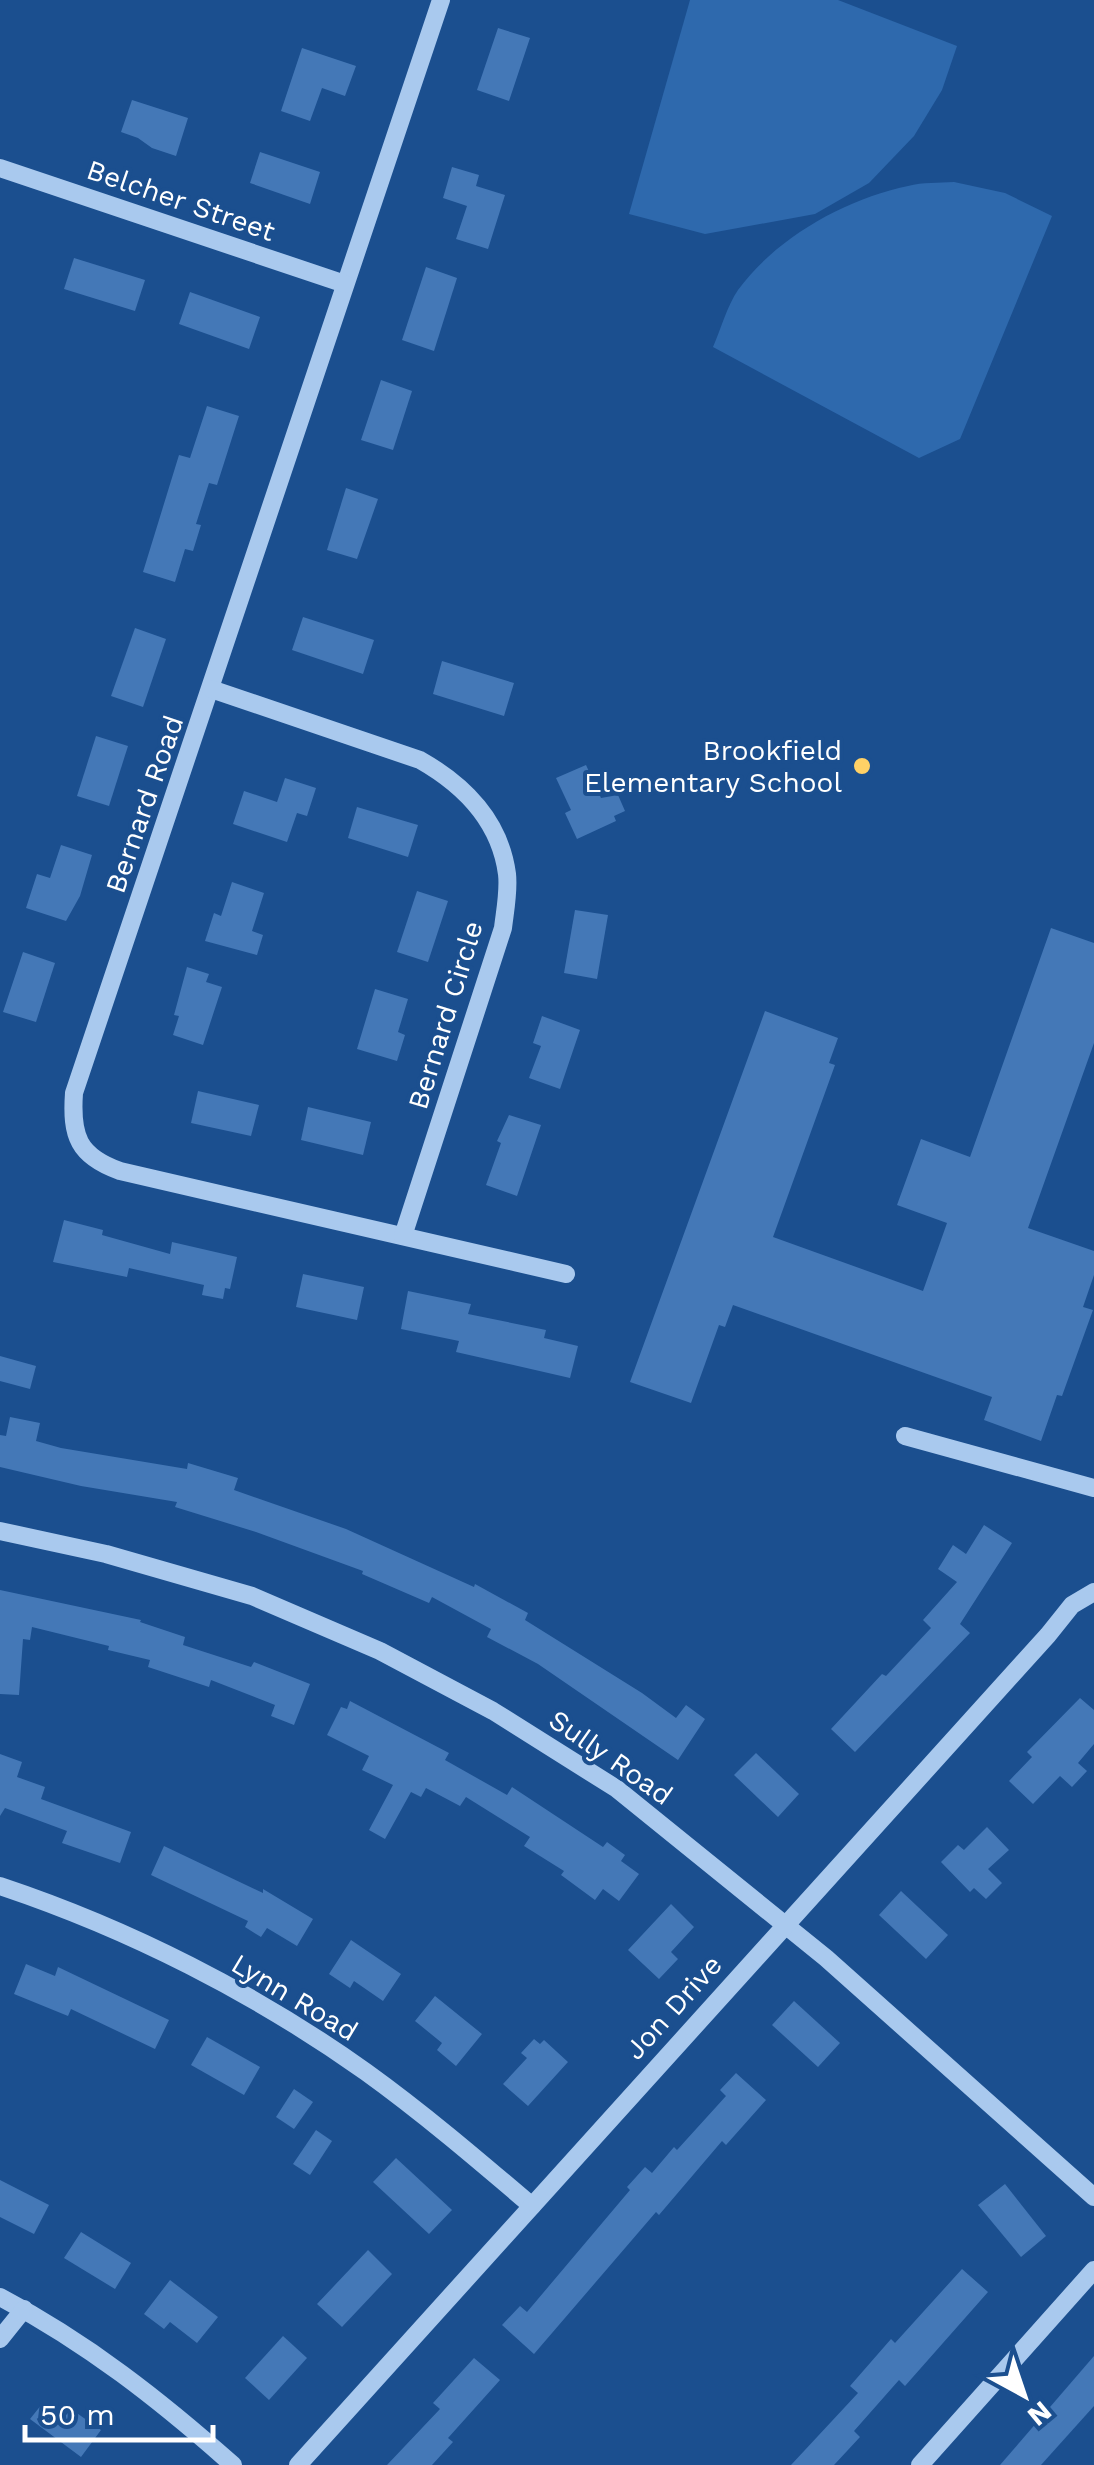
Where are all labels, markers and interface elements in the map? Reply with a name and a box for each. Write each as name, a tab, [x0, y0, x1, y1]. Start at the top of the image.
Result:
street label: Belcher Street	[82, 153, 279, 248]
street label: Bernard Road	[99, 711, 190, 897]
place label: Brookfield Elementary School	[584, 734, 842, 799]
marker: Brookfield Elementary School	[851, 755, 873, 777]
street label: Bernard Circle	[401, 917, 490, 1113]
street label: Sully Road	[543, 1703, 679, 1812]
street label: Lynn Road	[226, 1947, 364, 2048]
street label: Jon Drive	[618, 1948, 729, 2066]
north arrow	[974, 2345, 1074, 2445]
scale bar	[25, 2380, 212, 2442]
text: N	[1021, 2394, 1058, 2433]
text: 50 m	[40, 2397, 115, 2432]

